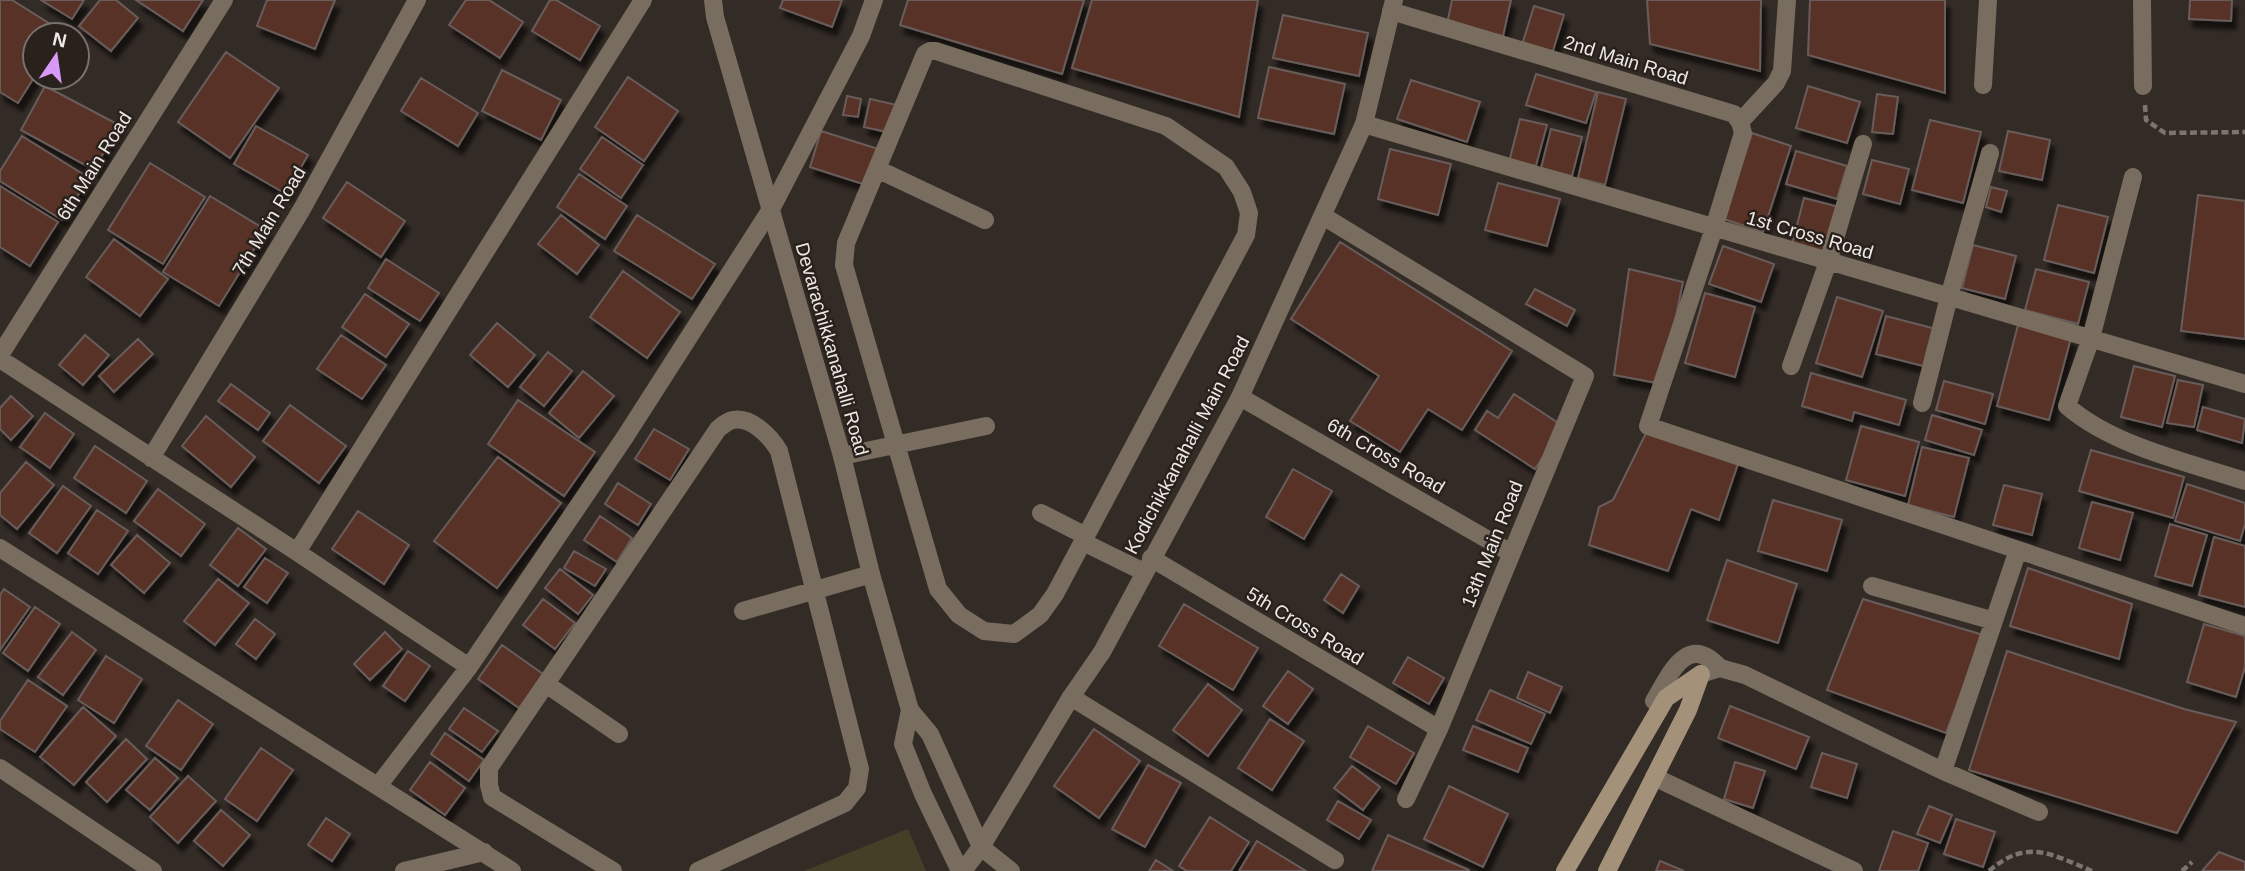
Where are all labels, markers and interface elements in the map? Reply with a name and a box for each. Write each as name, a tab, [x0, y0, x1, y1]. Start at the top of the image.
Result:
north arrow	[21, 21, 91, 91]
text: N	[51, 28, 69, 52]
street label: 2nd Main Road	[1561, 31, 1691, 89]
street label: 6th Main Road	[52, 108, 136, 224]
street label: 7th Main Road	[228, 163, 310, 279]
street label: 1st Cross Road	[1744, 207, 1876, 263]
street label: Devarachikkanahalli Road	[791, 240, 873, 458]
street label: Kodichikkanahalli Main Road	[1120, 332, 1254, 558]
street label: 6th Cross Road	[1324, 414, 1448, 498]
street label: 13th Main Road	[1457, 478, 1527, 610]
street label: 5th Cross Road	[1243, 583, 1367, 669]

